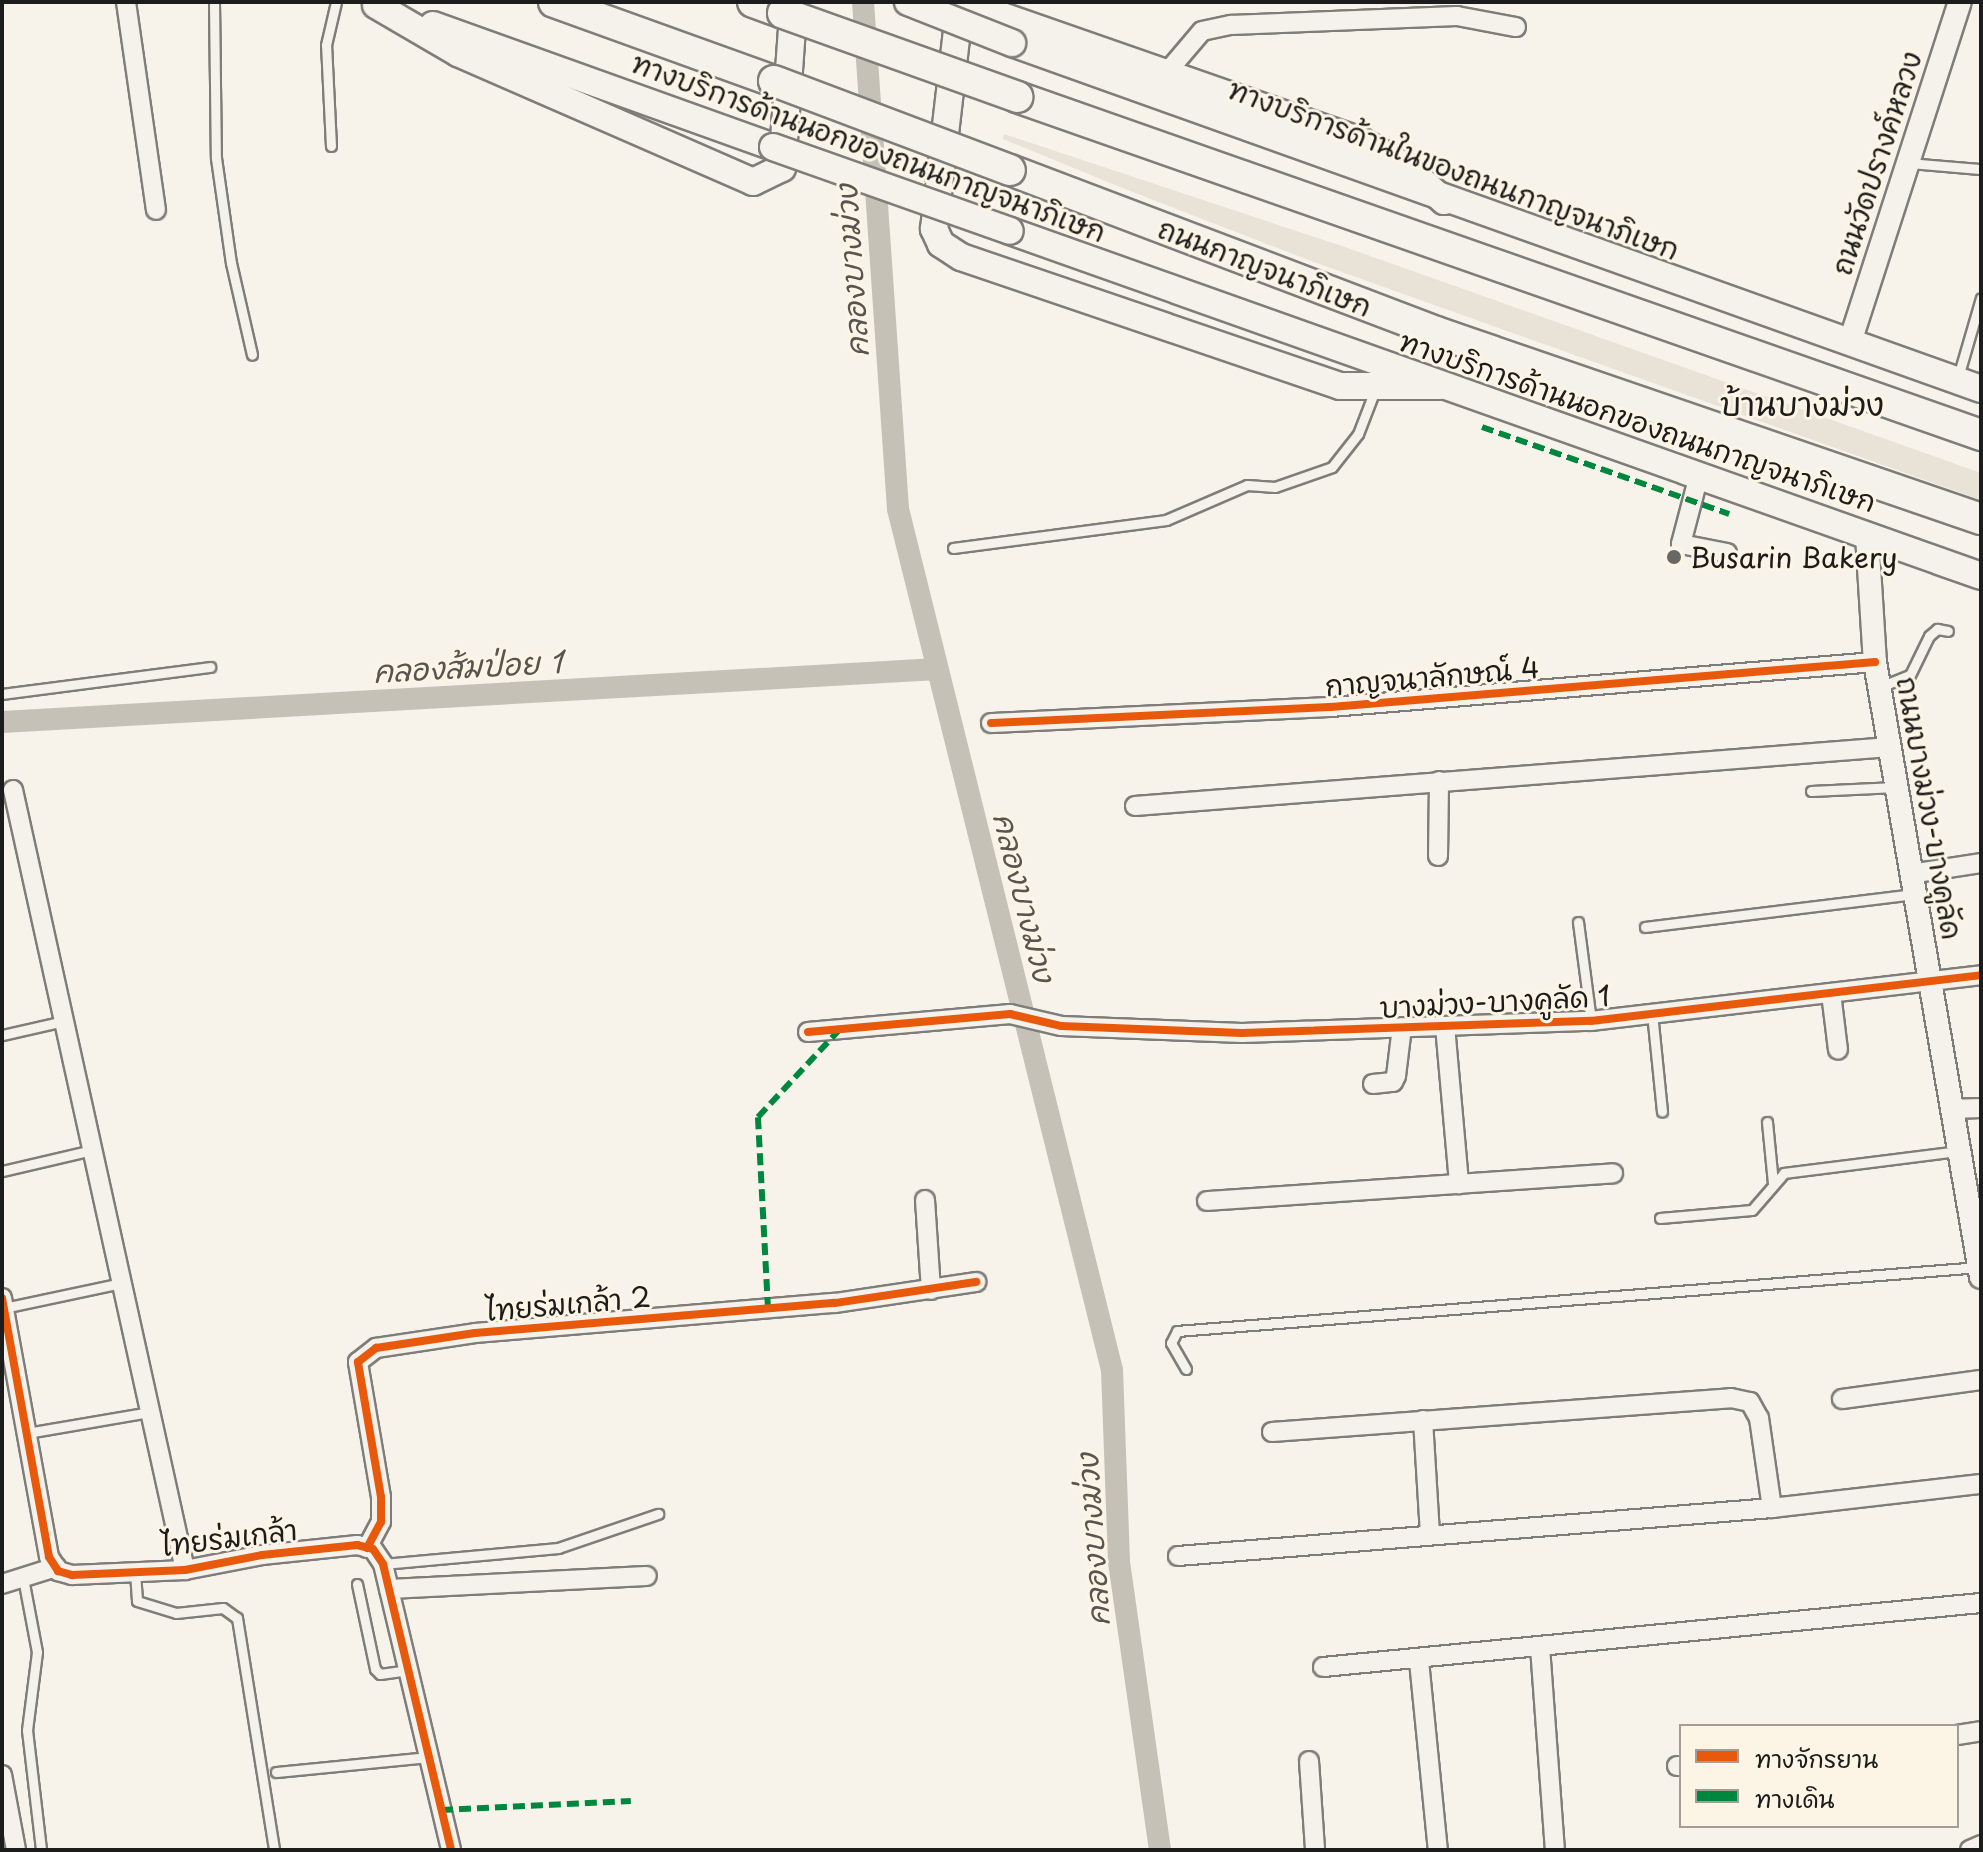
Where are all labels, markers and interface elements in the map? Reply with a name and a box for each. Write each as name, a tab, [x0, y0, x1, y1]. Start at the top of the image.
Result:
street label: ทางบริการด้านนอกของถนนกาญจนาภิเษก	[627, 45, 1111, 249]
street label: ถนนวัดปรางค์หลวง	[1824, 47, 1928, 279]
street label: ทางบริการด้านในของถนนกาญจนาภิเษก	[1224, 72, 1684, 266]
water label: คลองบางม่วง	[827, 184, 875, 358]
street label: ถนนกาญจนาภิเษก	[1154, 211, 1376, 323]
street label: ทางบริการด้านนอกของถนนกาญจนาภิเษก	[1395, 323, 1881, 519]
district label: บ้านบางม่วง	[1720, 384, 1884, 422]
place label: Busarin Bakery	[1690, 540, 1900, 574]
marker: Busarin Bakery	[1665, 548, 1683, 566]
water label: คลองส้มป่อย 1	[372, 643, 564, 689]
street label: กาญจนาลักษณ์ 4	[1323, 650, 1541, 702]
street label: ถนนบางม่วง-บางคูลัด	[1890, 674, 1970, 942]
water label: คลองบางม่วง	[987, 809, 1063, 985]
street label: บางม่วง-บางคูลัด 1	[1379, 978, 1611, 1024]
street label: ไทยร่มเกล้า 2	[484, 1279, 652, 1327]
water label: คลองบางม่วง	[1068, 1453, 1116, 1627]
street label: ไทยร่มเกล้า	[159, 1512, 299, 1562]
legend	[1679, 1724, 1959, 1828]
text: ทางจักรยาน	[1755, 1740, 1878, 1776]
text: ทางเดิน	[1755, 1780, 1835, 1816]

